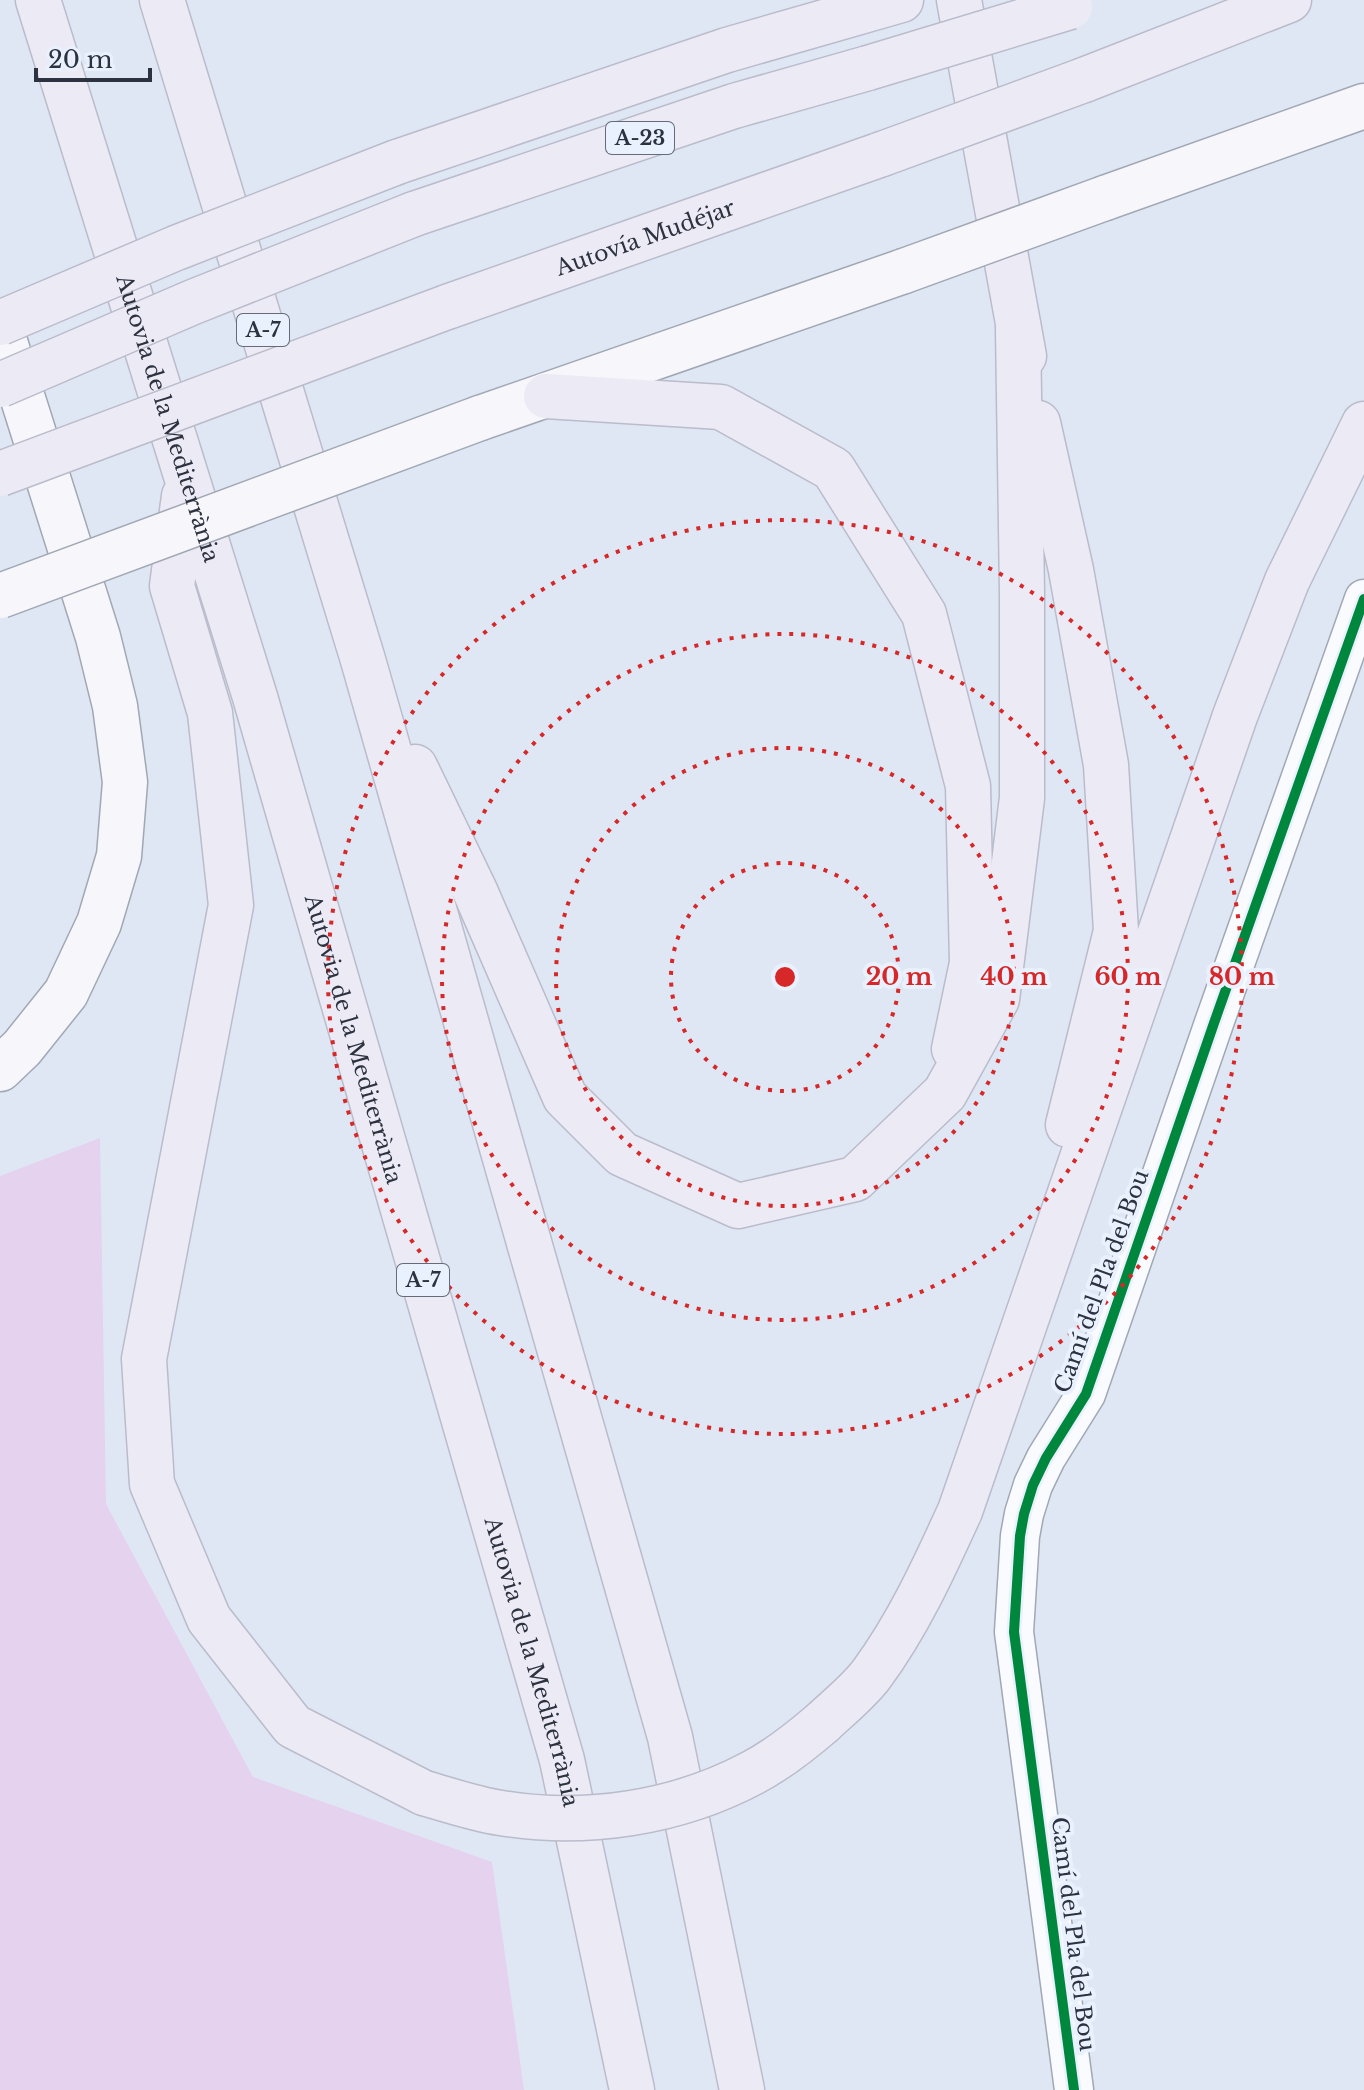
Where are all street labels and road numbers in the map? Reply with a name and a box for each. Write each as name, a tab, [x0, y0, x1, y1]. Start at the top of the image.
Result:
road number: A-23	[606, 122, 674, 154]
street label: Autovía Mudéjar	[551, 194, 739, 282]
street label: Autovia de la Mediterrània	[110, 270, 225, 566]
road number: A-7	[237, 314, 289, 346]
street label: Autovia de la Mediterrània	[298, 891, 408, 1188]
street label: Camí del Pla del Bou	[1048, 1166, 1155, 1396]
road number: A-7	[397, 1264, 449, 1296]
street label: Autovia de la Mediterrània	[478, 1513, 585, 1810]
street label: Camí del Pla del Bou	[1046, 1815, 1101, 2053]

